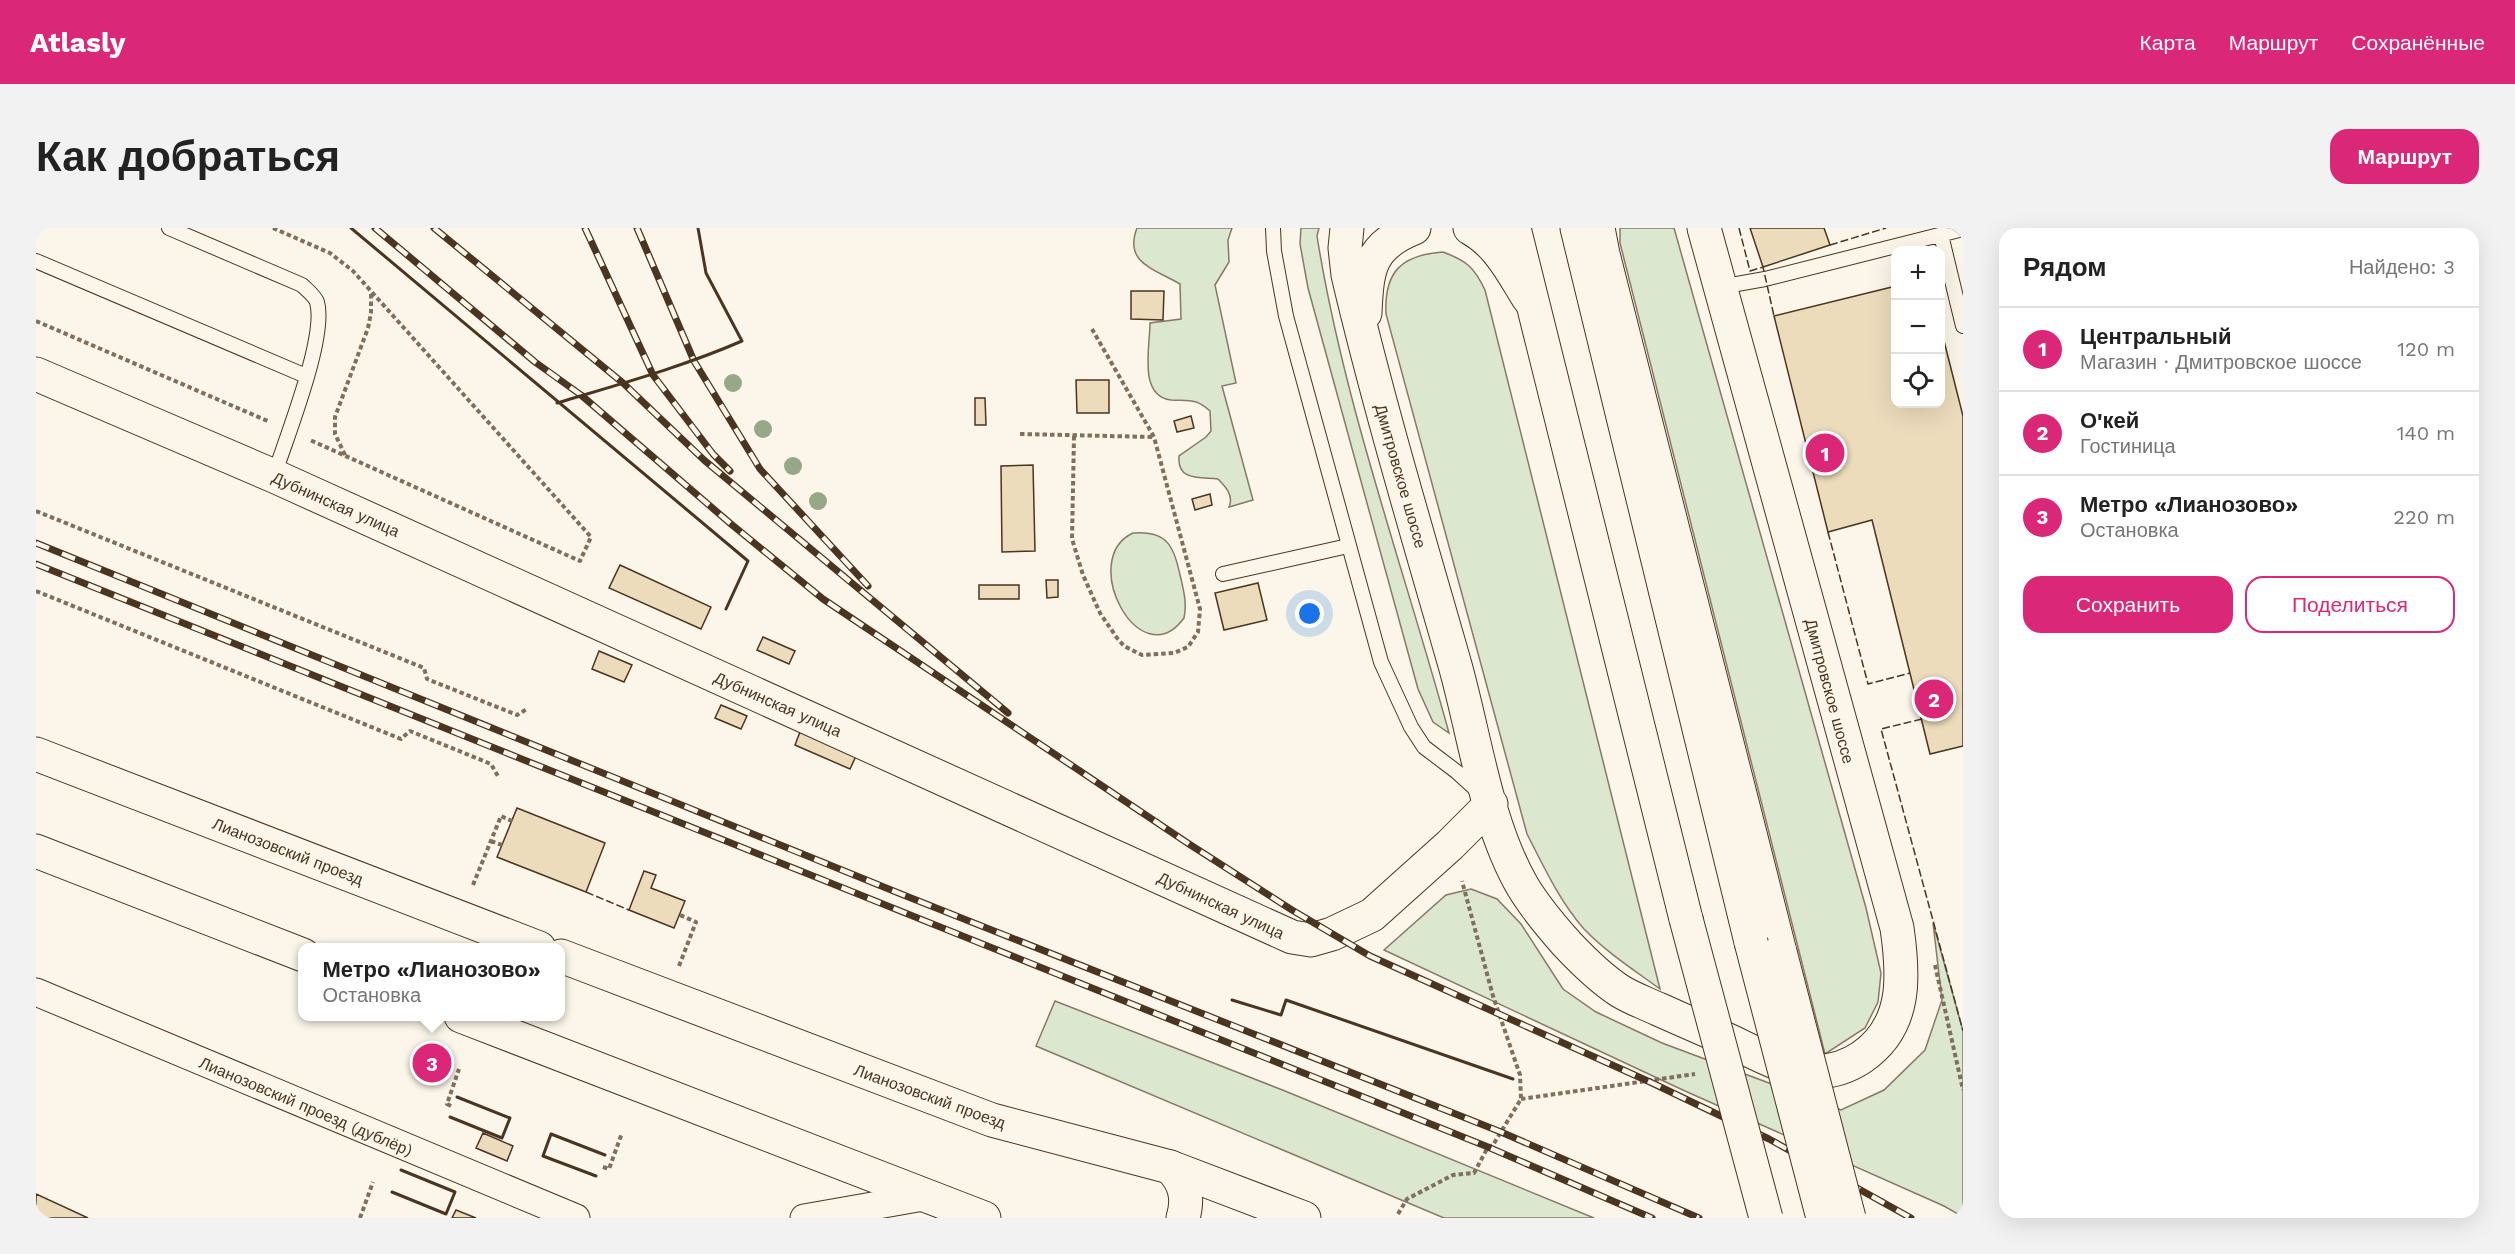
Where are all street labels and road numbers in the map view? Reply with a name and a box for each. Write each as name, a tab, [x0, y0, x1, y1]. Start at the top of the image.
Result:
street label: Дмитровское шоссе	[1371, 402, 1430, 551]
street label: Дубнинская улица	[269, 468, 403, 541]
street label: Дмитровское шоссе	[1801, 617, 1858, 766]
street label: Дубнинская улица	[711, 668, 845, 741]
street label: Лианозовский проезд	[210, 814, 366, 889]
street label: Дубнинская улица	[1154, 868, 1287, 943]
street label: Лианозовский проезд (дублёр)	[196, 1053, 415, 1160]
street label: Лианозовский проезд	[851, 1060, 1009, 1133]

